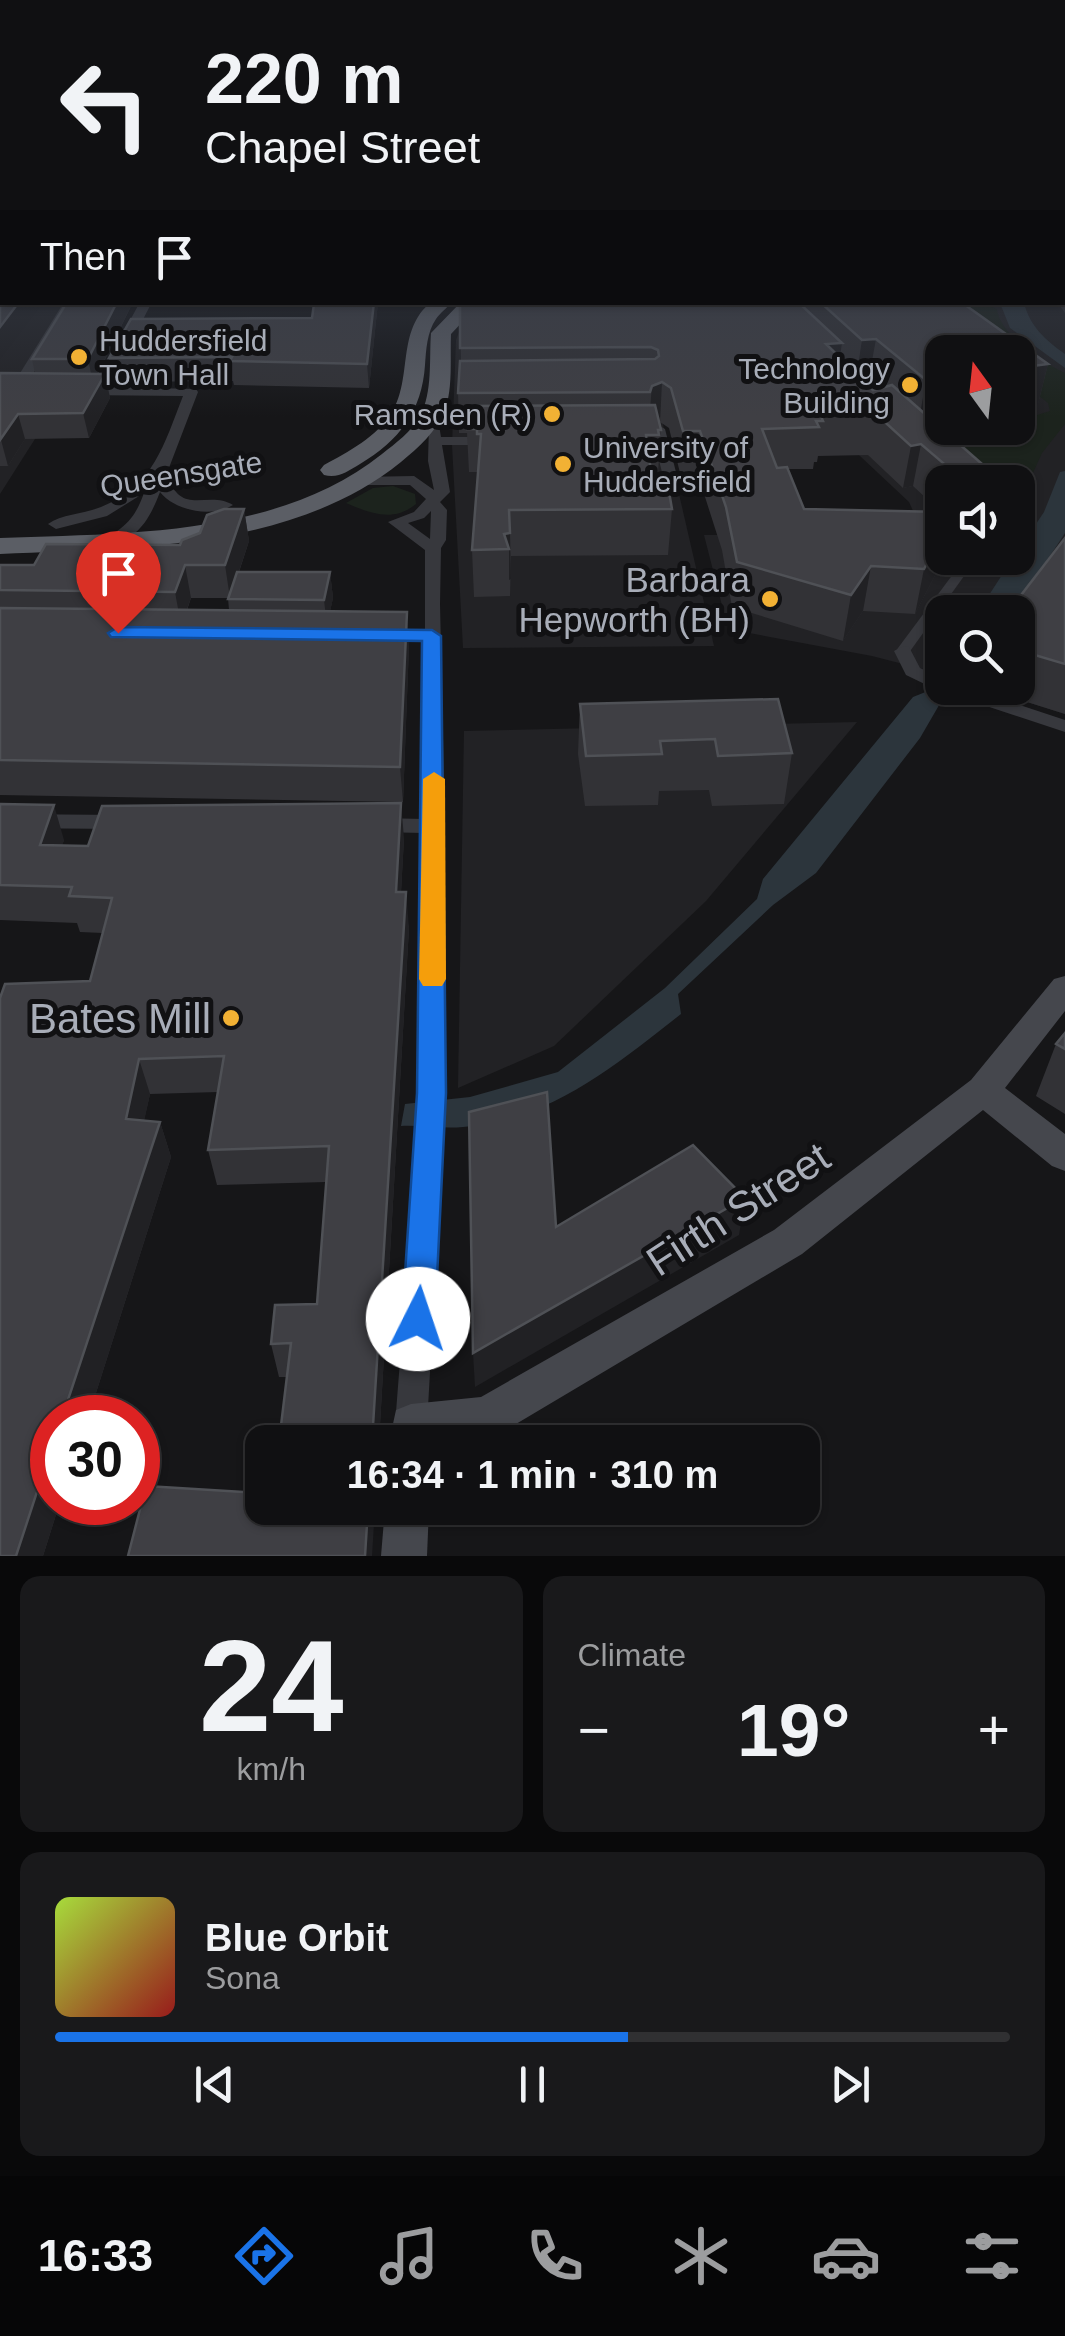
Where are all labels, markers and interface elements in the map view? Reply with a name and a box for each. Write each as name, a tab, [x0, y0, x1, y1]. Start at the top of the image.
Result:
icon: left	[40, 40, 170, 170]
text: 220 m	[205, 40, 403, 118]
text: Chapel Street	[205, 122, 480, 173]
icon: arrive	[147, 230, 202, 285]
text: Then	[40, 236, 127, 278]
place label: Huddersfield Town Hall	[99, 324, 267, 391]
north arrow	[925, 335, 1035, 445]
map controls	[925, 335, 1035, 705]
marker: Huddersfield Town Hall	[68, 346, 90, 368]
place label: Technology Building	[738, 352, 890, 419]
marker: Technology Building	[899, 374, 921, 396]
place label: Ramsden (R)	[354, 398, 532, 431]
marker: Ramsden (R)	[541, 403, 563, 425]
place label: University of Huddersfield	[583, 431, 751, 498]
street label: Queensgate	[98, 445, 264, 503]
marker: University of Huddersfield	[552, 453, 574, 475]
button: sound	[925, 465, 1035, 575]
pin	[76, 531, 161, 634]
icon: arrive	[91, 546, 146, 601]
place label: Barbara Hepworth (BH)	[519, 560, 751, 639]
marker: Barbara Hepworth (BH)	[759, 588, 781, 610]
button: search	[925, 595, 1035, 705]
place label: Bates Mill	[29, 995, 211, 1042]
marker: Bates Mill	[220, 1007, 242, 1029]
street label: Firth Street	[638, 1133, 838, 1285]
position arrow	[366, 1267, 470, 1371]
speed limit sign: 30	[30, 1395, 160, 1525]
text: 16:34 · 1 min · 310 m	[347, 1454, 718, 1496]
text: 24	[199, 1613, 344, 1759]
text: Climate	[578, 1637, 686, 1673]
text: 19°	[737, 1688, 850, 1772]
text: −	[578, 1699, 610, 1761]
text: +	[978, 1699, 1010, 1761]
text: km/h	[237, 1751, 306, 1787]
text: Blue Orbit	[205, 1917, 389, 1959]
text: Sona	[205, 1960, 280, 1996]
icon: previous	[187, 2057, 242, 2112]
icon: pause	[505, 2057, 560, 2112]
icon: next	[823, 2057, 878, 2112]
icon: directions	[229, 2221, 299, 2291]
icon: music	[374, 2221, 444, 2291]
icon: phone	[520, 2221, 590, 2291]
icon: climate	[666, 2221, 736, 2291]
icon: car	[811, 2221, 881, 2291]
icon: filters	[957, 2221, 1027, 2291]
text: 16:33	[38, 2230, 153, 2281]

